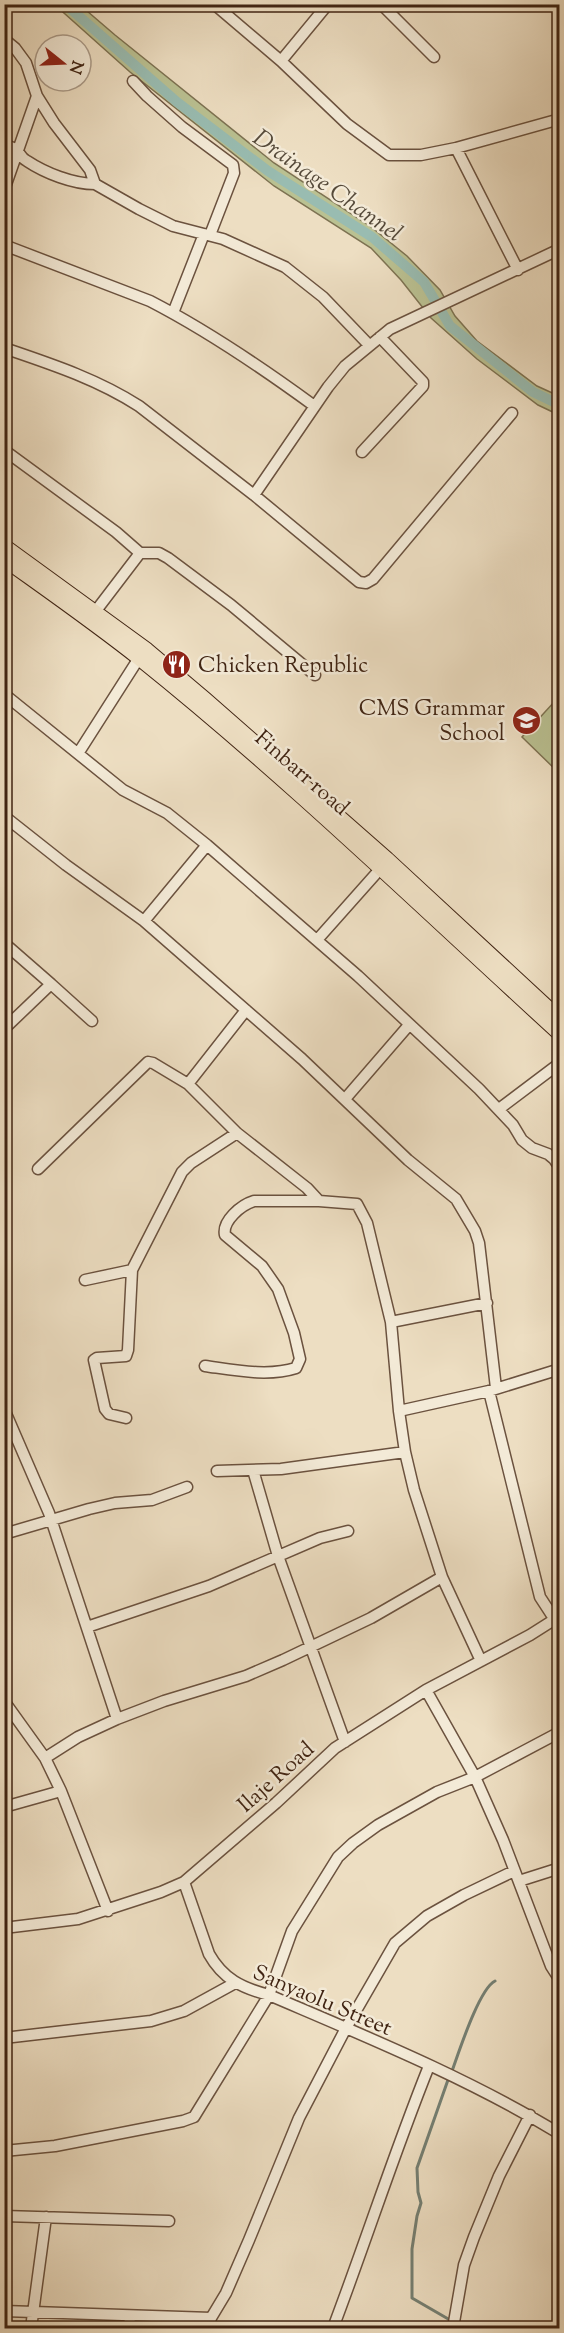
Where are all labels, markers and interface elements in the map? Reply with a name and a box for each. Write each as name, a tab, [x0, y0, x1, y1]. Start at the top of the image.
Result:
north arrow	[33, 33, 93, 93]
text: N	[62, 57, 88, 77]
water label: Drainage Channel	[245, 122, 409, 251]
restaurant icon: Chicken Republic	[161, 648, 193, 680]
place label: Chicken Republic	[198, 651, 368, 683]
place label: CMS Grammar School	[359, 694, 505, 751]
school or university icon: CMS Grammar School	[510, 704, 542, 736]
street label: Finbarr road	[247, 724, 355, 825]
street label: Ilaje Road	[231, 1735, 323, 1821]
street label: Sanyaolu Street	[247, 1958, 397, 2046]

